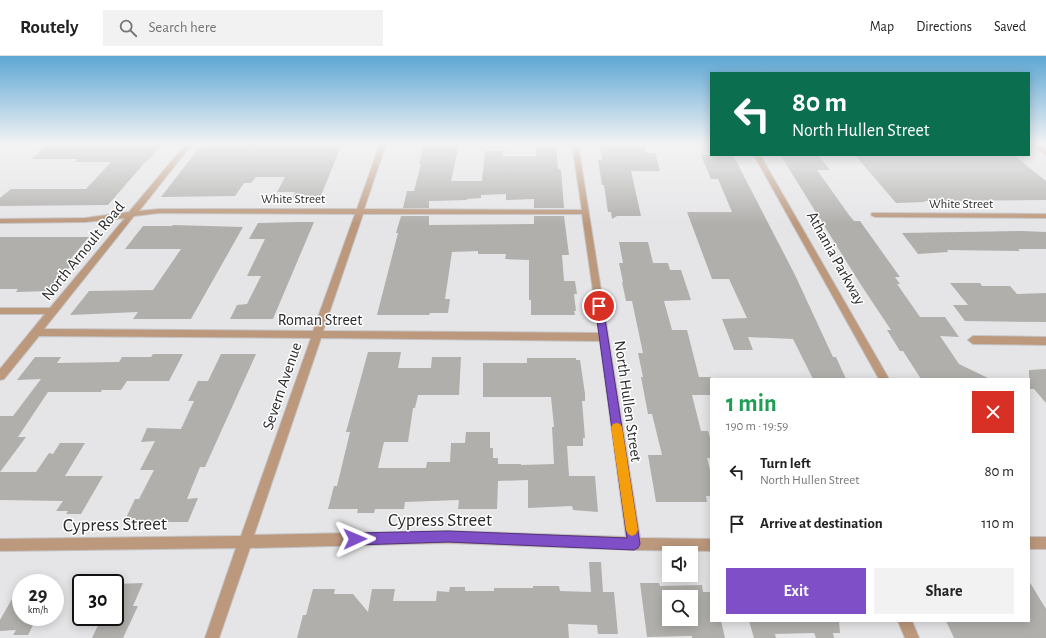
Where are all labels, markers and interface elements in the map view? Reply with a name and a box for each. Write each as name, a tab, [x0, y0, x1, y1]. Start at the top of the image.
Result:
search box	[103, 10, 383, 46]
icon: search	[117, 17, 139, 39]
text: Routely	[20, 18, 79, 37]
text: Search here	[149, 20, 216, 35]
text: Map	[870, 20, 894, 34]
text: Directions	[916, 20, 972, 34]
text: Saved	[994, 20, 1026, 34]
icon: left	[726, 88, 778, 140]
text: 80 m	[792, 89, 847, 117]
text: North Hullen Street	[792, 122, 930, 140]
street label: White Street	[261, 193, 325, 206]
street label: White Street	[929, 198, 993, 211]
street label: North Arnoult Road	[39, 199, 127, 303]
street label: Athania Parkway	[803, 209, 868, 308]
pin	[582, 289, 616, 323]
icon: arrive	[588, 295, 610, 317]
street label: Roman Street	[278, 312, 362, 328]
street label: North Hullen Street	[612, 339, 644, 463]
street label: Severn Avenue	[260, 340, 304, 432]
button: close	[972, 391, 1014, 433]
text: 1 min	[726, 392, 777, 416]
text: 190 m · 19:59	[726, 420, 788, 433]
text: Turn left	[760, 456, 811, 471]
icon: left	[726, 461, 748, 483]
text: 80 m	[984, 464, 1014, 479]
text: North Hullen Street	[760, 474, 859, 487]
street label: Cypress Street	[388, 511, 492, 530]
icon: arrive	[726, 513, 748, 535]
street label: Cypress Street	[63, 515, 167, 535]
text: Arrive at destination	[760, 516, 883, 531]
text: 110 m	[981, 516, 1014, 531]
position arrow	[334, 518, 376, 560]
map controls	[662, 546, 698, 626]
button: sound	[662, 546, 698, 582]
button: Exit	[726, 568, 866, 614]
button: Share	[874, 568, 1014, 614]
speed limit sign: 30	[72, 574, 124, 626]
text: 29	[28, 585, 48, 605]
button: search	[662, 590, 698, 626]
text: km/h	[28, 605, 48, 615]

